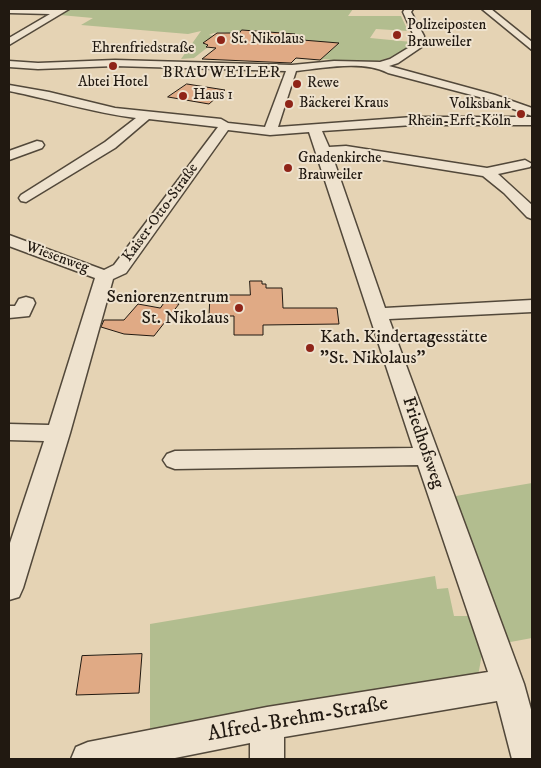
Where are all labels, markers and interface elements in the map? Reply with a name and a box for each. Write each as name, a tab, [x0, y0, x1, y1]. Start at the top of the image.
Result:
place label: Polizeiposten Brauweiler	[407, 17, 486, 52]
marker: Polizeiposten Brauweiler	[391, 29, 403, 41]
place label: St. Nikolaus	[231, 31, 304, 49]
marker: St. Nikolaus	[215, 34, 227, 46]
street label: Ehrenfriedstraße	[91, 40, 195, 58]
marker: Abtei Hotel	[107, 60, 119, 72]
district label: BRAUWEILER	[161, 64, 283, 84]
place label: Abtei Hotel	[78, 74, 148, 92]
place label: Rewe	[307, 75, 339, 93]
marker: Rewe	[291, 78, 303, 90]
place label: Haus 1	[193, 87, 233, 105]
marker: Haus 1	[177, 90, 189, 102]
place label: Bäckerei Kraus	[299, 95, 388, 113]
place label: Volksbank Rhein-Erft-Köln	[407, 96, 511, 131]
marker: Bäckerei Kraus	[283, 98, 295, 110]
marker: Volksbank Rhein-Erft-Köln	[515, 108, 527, 120]
place label: Gnadenkirche Brauweiler	[298, 150, 382, 185]
street label: Kaiser-Otto-Straße	[119, 160, 203, 266]
marker: Gnadenkirche Brauweiler	[282, 162, 294, 174]
street label: Wiesenweg	[23, 238, 91, 278]
place label: Seniorenzentrum St. Nikolaus	[107, 287, 229, 330]
marker: Seniorenzentrum St. Nikolaus	[233, 302, 245, 314]
place label: Kath. Kindertagesstätte "St. Nikolaus"	[320, 327, 487, 369]
marker: Kath. Kindertagesstätte "St. Nikolaus"	[304, 342, 316, 354]
street label: Friedhofsweg	[396, 394, 448, 492]
street label: Alfred-Brehm-Straße	[206, 692, 390, 748]

